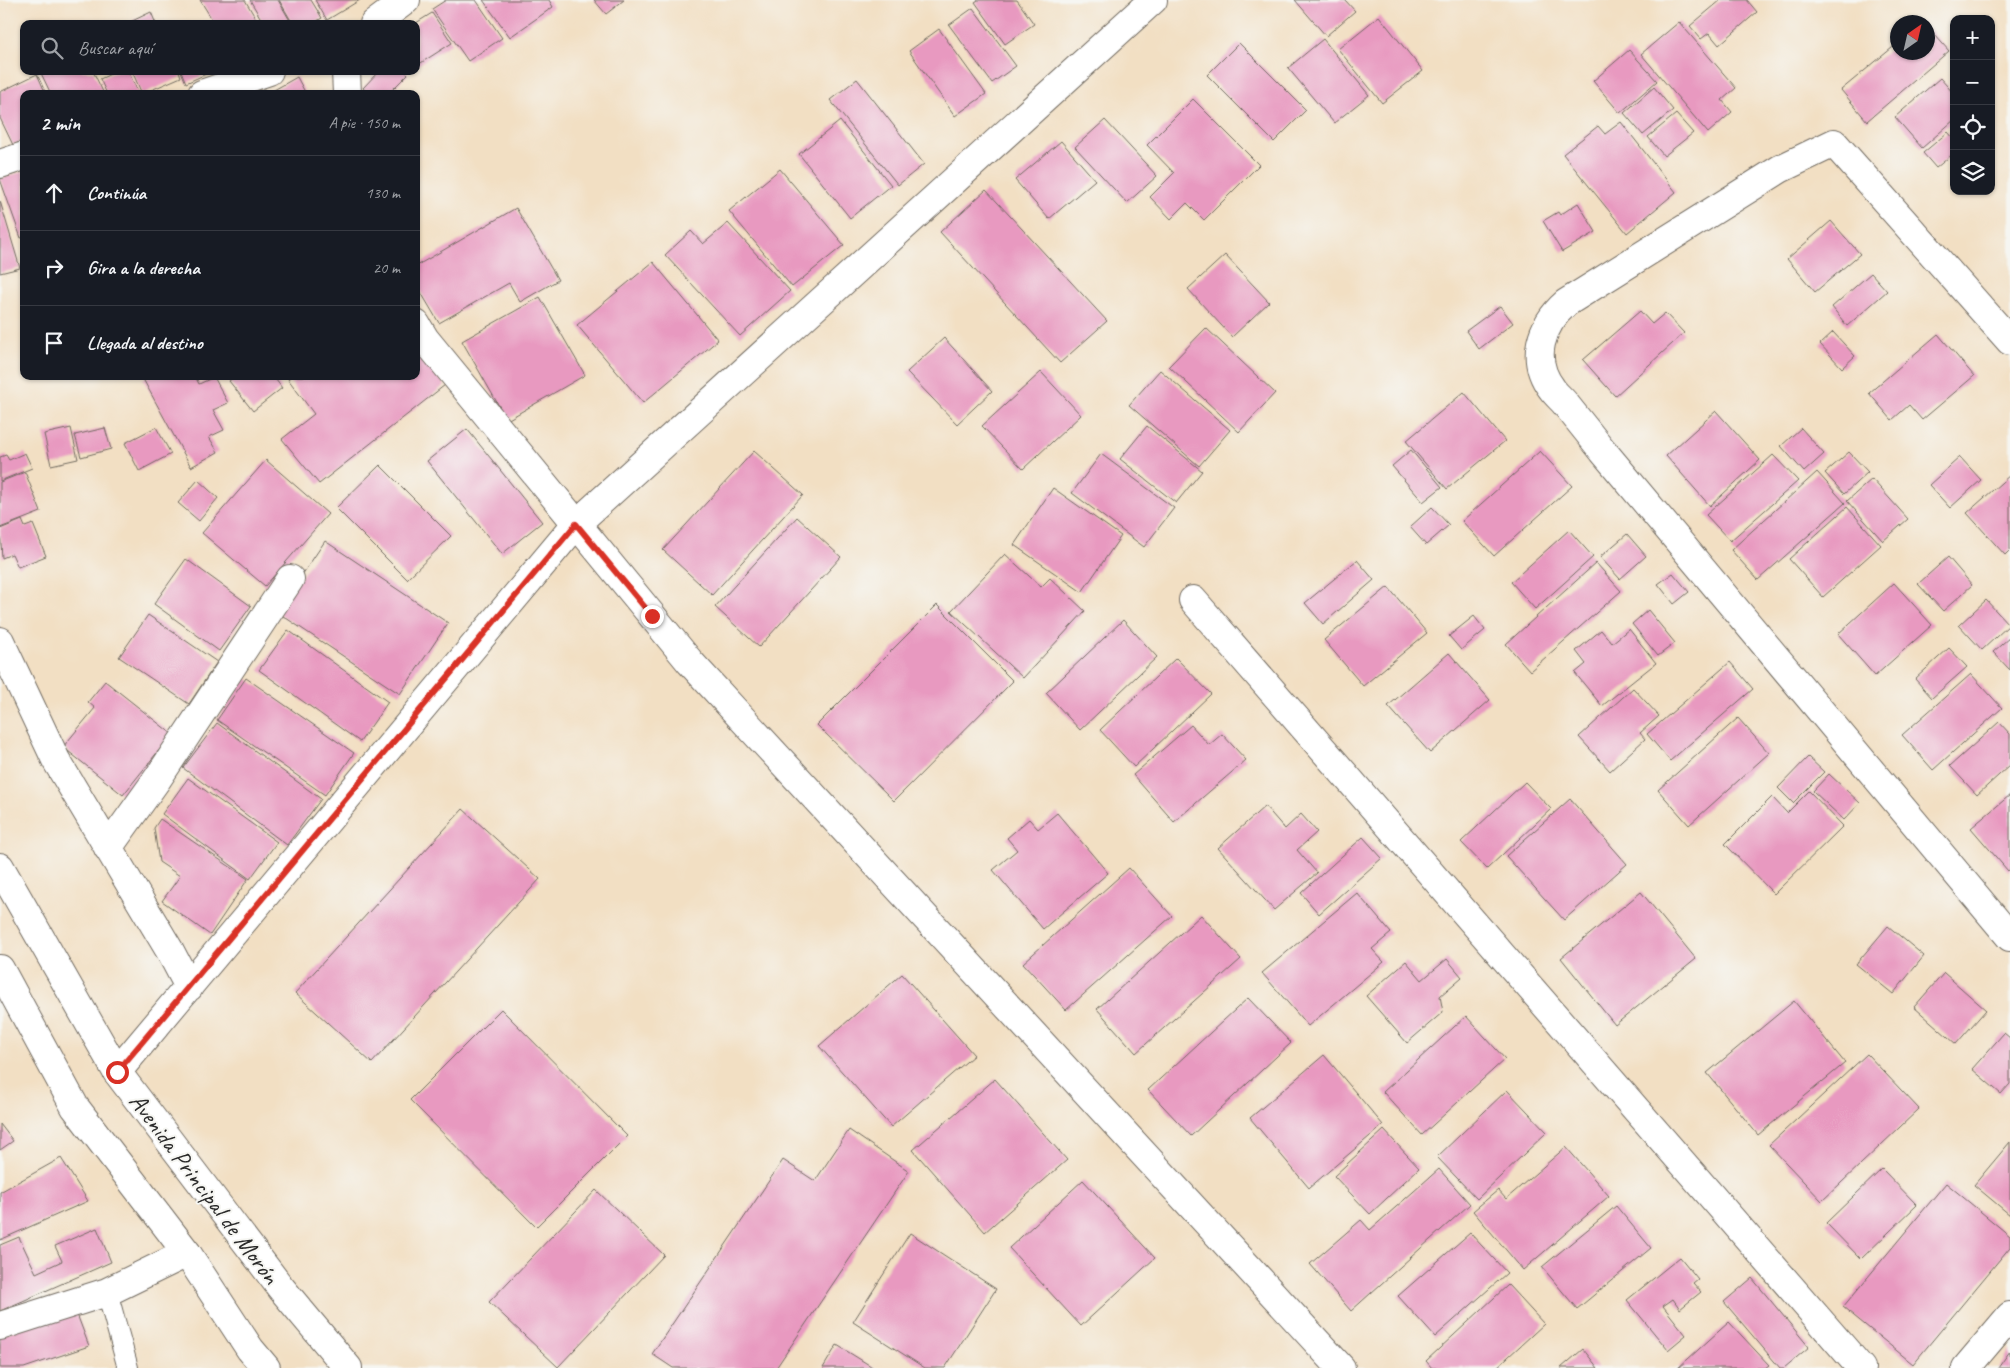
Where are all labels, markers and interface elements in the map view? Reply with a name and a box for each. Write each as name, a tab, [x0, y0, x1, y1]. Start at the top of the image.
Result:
north arrow	[1890, 15, 1935, 60]
map controls	[1950, 15, 1995, 195]
button: +	[1950, 15, 1995, 60]
search box	[20, 20, 420, 75]
icon: search	[38, 34, 66, 62]
text: Buscar aquí	[78, 36, 152, 60]
button: −	[1950, 60, 1995, 105]
button: locate	[1950, 105, 1995, 150]
text: 2 min	[40, 110, 80, 136]
text: A pie · 150 m	[329, 113, 400, 133]
button: layers	[1950, 150, 1995, 195]
icon: ahead	[40, 179, 68, 207]
text: Continúa	[87, 181, 146, 205]
text: 130 m	[366, 183, 400, 203]
icon: right	[40, 254, 68, 282]
text: Gira a la derecha	[87, 256, 200, 280]
text: 20 m	[373, 258, 400, 278]
icon: arrive	[40, 329, 68, 357]
text: Llegada al destino	[87, 331, 203, 355]
route end	[641, 605, 664, 628]
route start	[106, 1061, 129, 1084]
street label: Avenida Principal de Morón	[122, 1087, 287, 1291]

